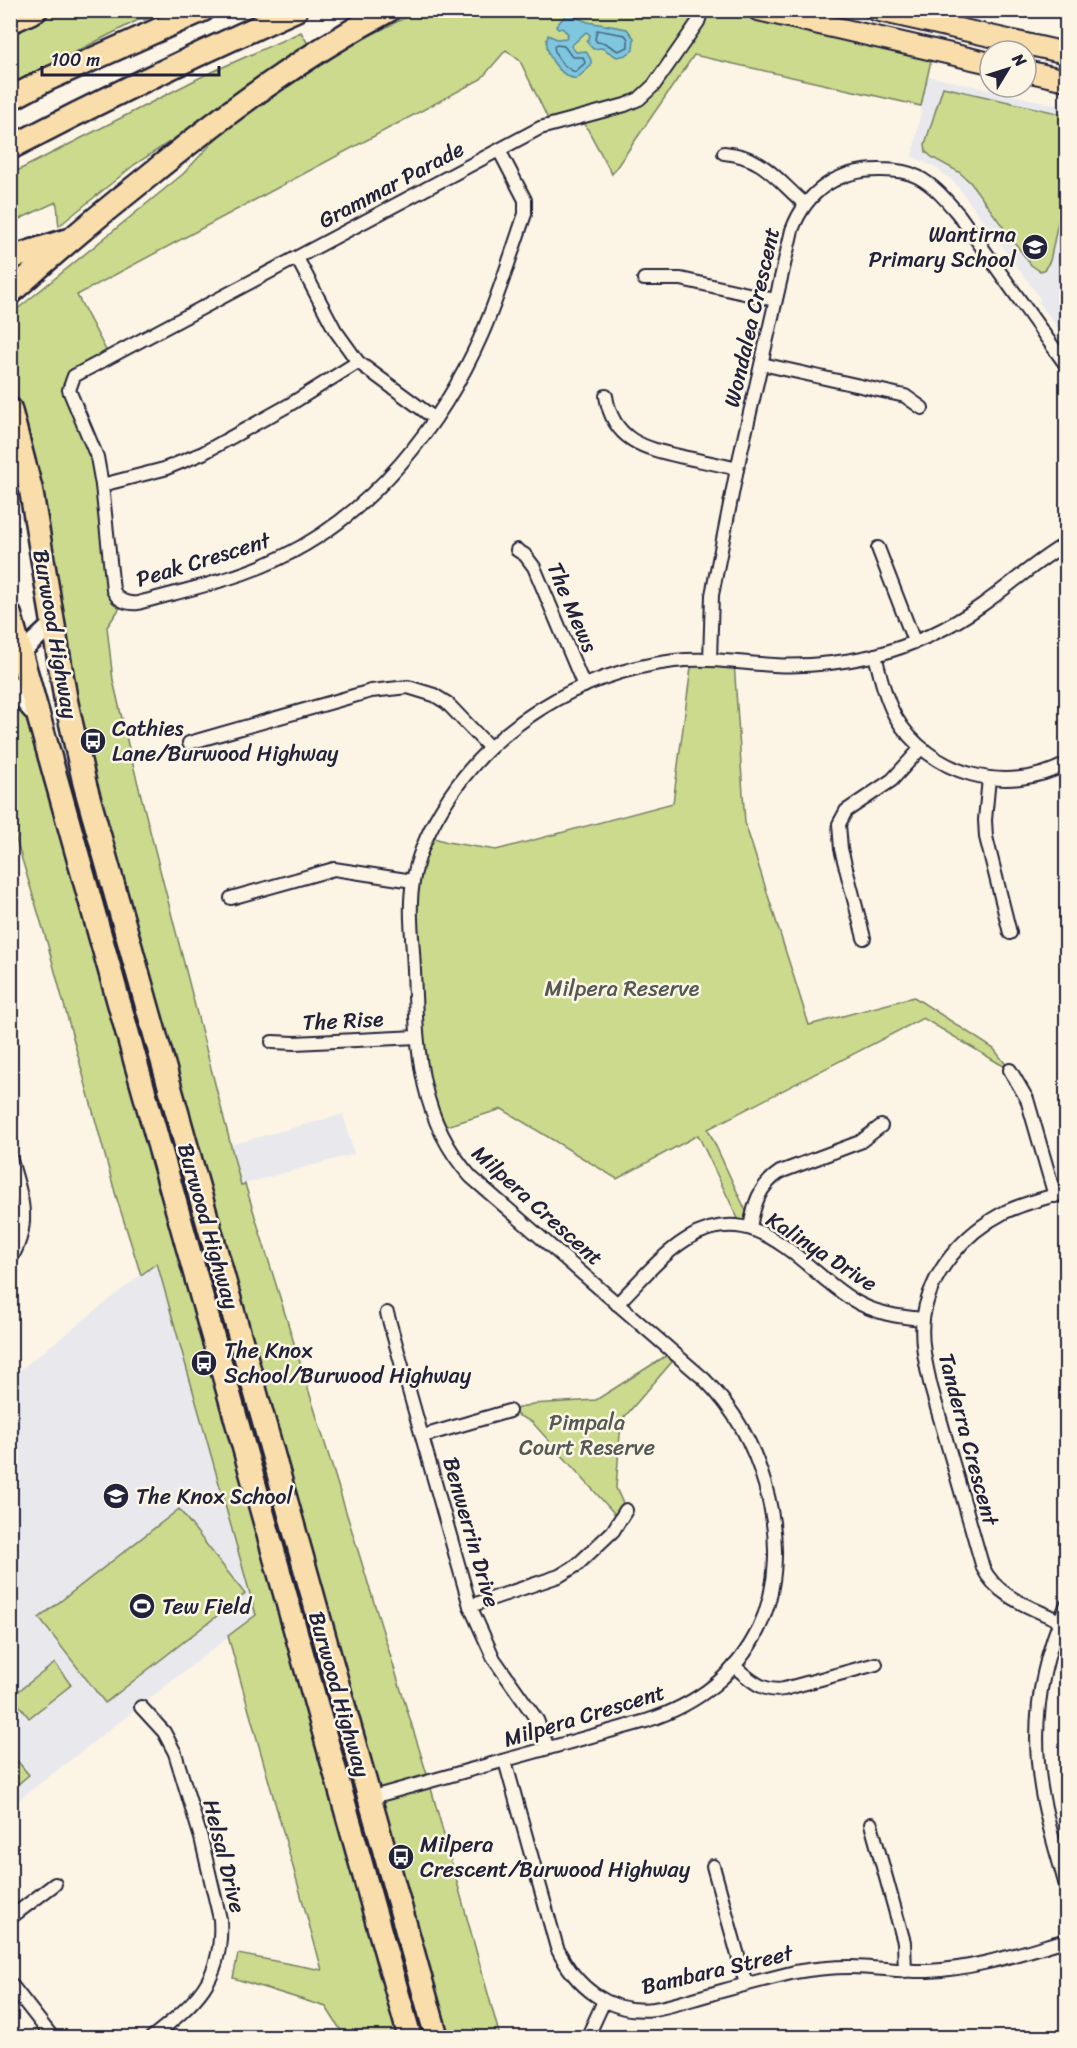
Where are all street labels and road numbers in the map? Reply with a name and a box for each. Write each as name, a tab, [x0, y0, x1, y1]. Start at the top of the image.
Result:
street label: Grammar Parade	[311, 129, 471, 239]
street label: Wondalea Crescent	[712, 223, 791, 411]
street label: Peak Crescent	[131, 520, 276, 598]
street label: Burwood Highway	[21, 546, 90, 722]
street label: The Mews	[536, 556, 609, 659]
street label: The Rise	[302, 999, 385, 1042]
street label: Milpera Crescent	[463, 1135, 613, 1276]
street label: Burwood Highway	[166, 1138, 251, 1314]
street label: Kalinya Drive	[758, 1201, 885, 1302]
street label: Tanderra Crescent	[927, 1349, 1011, 1531]
street label: Benwerrin Drive	[431, 1452, 512, 1612]
street label: Burwood Highway	[297, 1606, 382, 1782]
street label: Milpera Crescent	[499, 1672, 670, 1759]
street label: Helsal Drive	[192, 1795, 257, 1917]
street label: Bambara Street	[638, 1933, 798, 2006]

